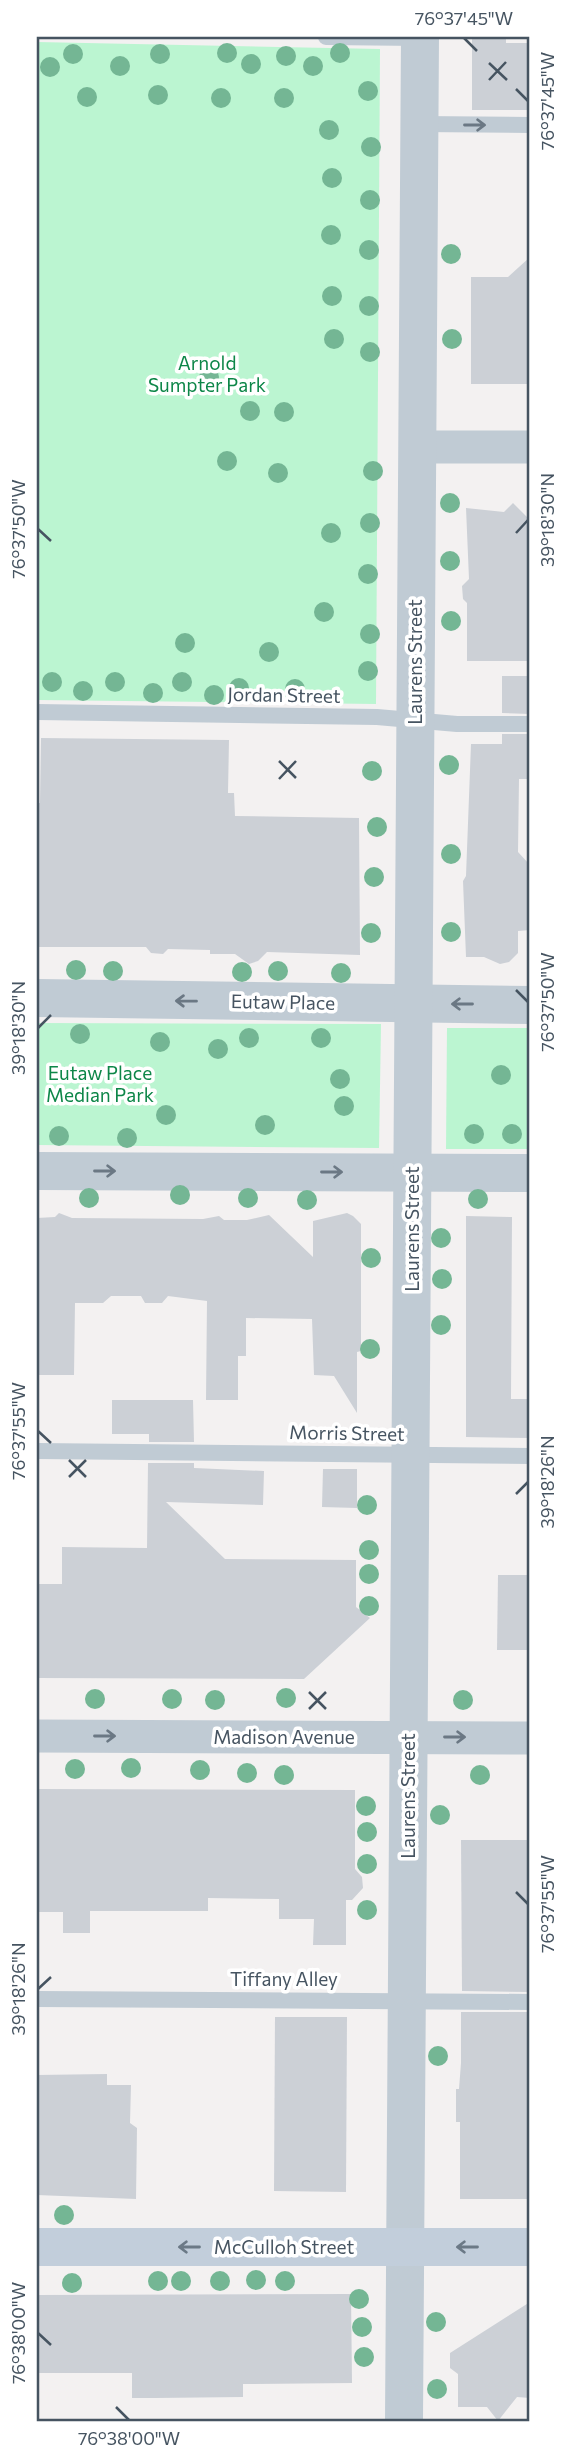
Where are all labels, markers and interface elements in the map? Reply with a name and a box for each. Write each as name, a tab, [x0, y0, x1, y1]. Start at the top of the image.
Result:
text: 76°37'45"W	[415, 7, 513, 29]
text: 76°37'45"W	[536, 52, 558, 150]
one-way arrow	[463, 118, 486, 131]
park label: Arnold Sumpter Park	[148, 351, 266, 396]
text: 39°18'30"N	[536, 473, 558, 567]
text: 76°37'50"W	[7, 479, 29, 579]
street label: Laurens Street	[403, 599, 426, 725]
street label: Jordan Street	[227, 682, 341, 707]
text: 76°37'50"W	[536, 952, 558, 1052]
text: 39°18'30"N	[7, 981, 29, 1075]
street label: Eutaw Place	[231, 989, 335, 1014]
one-way arrow	[174, 994, 197, 1007]
one-way arrow	[451, 998, 474, 1011]
park label: Eutaw Place Median Park	[46, 1061, 154, 1106]
one-way arrow	[93, 1164, 116, 1178]
one-way arrow	[321, 1165, 344, 1179]
street label: Laurens Street	[400, 1166, 423, 1292]
text: 76°37'55"W	[7, 1382, 29, 1480]
street label: Morris Street	[289, 1420, 405, 1445]
text: 39°18'26"N	[536, 1435, 558, 1529]
street label: Madison Avenue	[213, 1725, 355, 1748]
one-way arrow	[93, 1729, 116, 1743]
one-way arrow	[443, 1731, 466, 1744]
street label: Laurens Street	[396, 1733, 419, 1859]
text: 76°37'55"W	[536, 1855, 558, 1953]
text: 39°18'26"N	[7, 1942, 29, 2036]
street label: Tiffany Alley	[230, 1967, 338, 1990]
street label: McCulloh Street	[214, 2235, 354, 2258]
one-way arrow	[178, 2240, 201, 2254]
one-way arrow	[456, 2240, 479, 2254]
text: 76°38'00"W	[7, 2282, 29, 2384]
text: 76°38'00"W	[78, 2427, 180, 2449]

